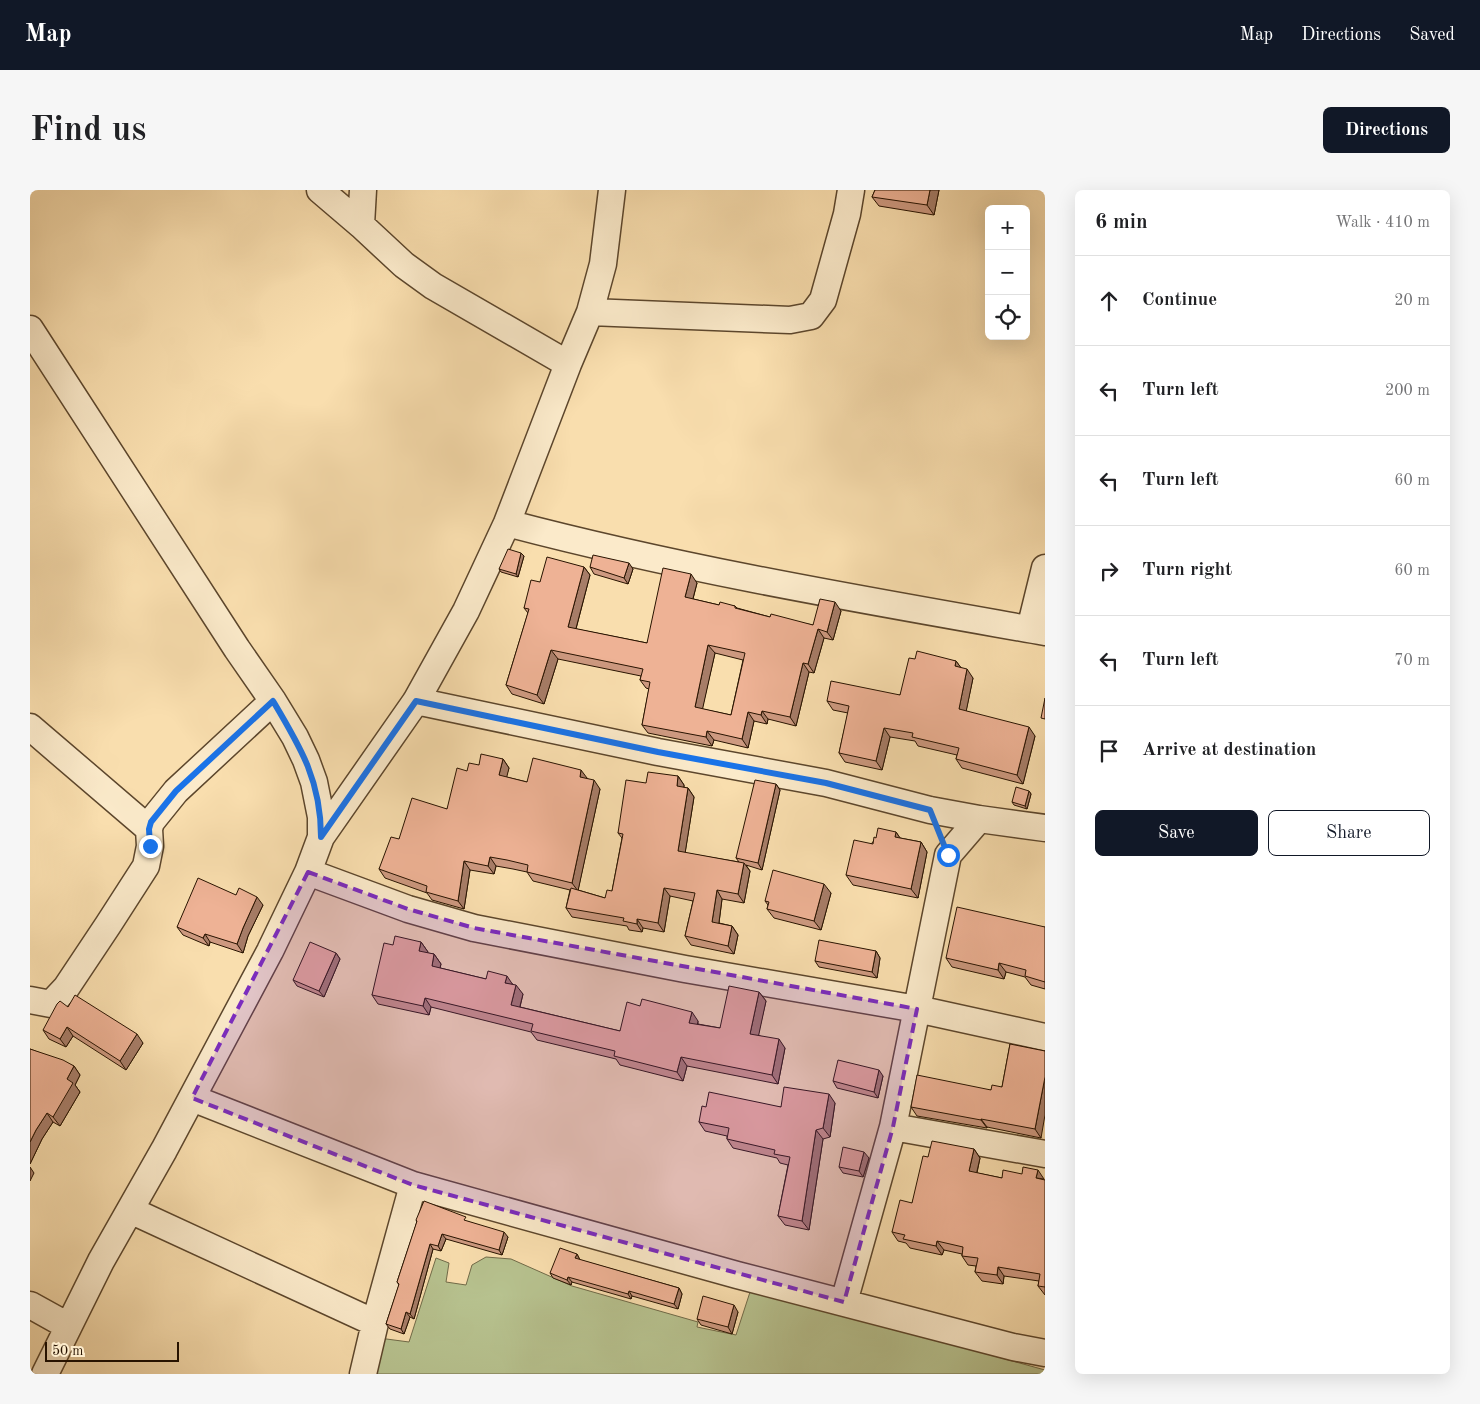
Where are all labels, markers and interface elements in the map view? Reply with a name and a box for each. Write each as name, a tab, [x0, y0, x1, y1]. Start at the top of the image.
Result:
text: Map	[25, 23, 72, 47]
text: Map	[1240, 26, 1273, 44]
text: Directions	[1301, 26, 1381, 44]
text: Saved	[1409, 26, 1455, 44]
button: Directions	[1323, 107, 1450, 153]
text: Find us	[30, 113, 146, 148]
map controls	[985, 205, 1030, 340]
button: +	[985, 205, 1030, 250]
text: 6 min	[1095, 212, 1148, 233]
text: Walk · 410 m	[1335, 215, 1430, 231]
button: −	[985, 250, 1030, 295]
icon: ahead	[1095, 287, 1123, 315]
text: Continue	[1142, 291, 1217, 310]
text: 20 m	[1394, 293, 1430, 309]
button: locate	[985, 295, 1030, 340]
icon: left	[1095, 377, 1123, 405]
text: Turn left	[1142, 381, 1219, 400]
text: 200 m	[1385, 383, 1430, 399]
icon: left	[1095, 467, 1123, 495]
text: Turn left	[1142, 471, 1219, 490]
text: 60 m	[1394, 473, 1430, 489]
icon: right	[1095, 557, 1123, 585]
text: Turn right	[1142, 561, 1232, 580]
text: 60 m	[1394, 563, 1430, 579]
icon: left	[1095, 647, 1123, 675]
text: Turn left	[1142, 651, 1219, 670]
text: 70 m	[1394, 653, 1430, 669]
icon: arrive	[1095, 737, 1123, 765]
text: Arrive at destination	[1142, 741, 1316, 760]
button: Save	[1095, 810, 1258, 856]
button: Share	[1268, 810, 1430, 856]
route end	[139, 835, 162, 858]
route start	[937, 844, 960, 867]
scale bar	[45, 1339, 179, 1362]
text: 50 m	[52, 1344, 83, 1358]

